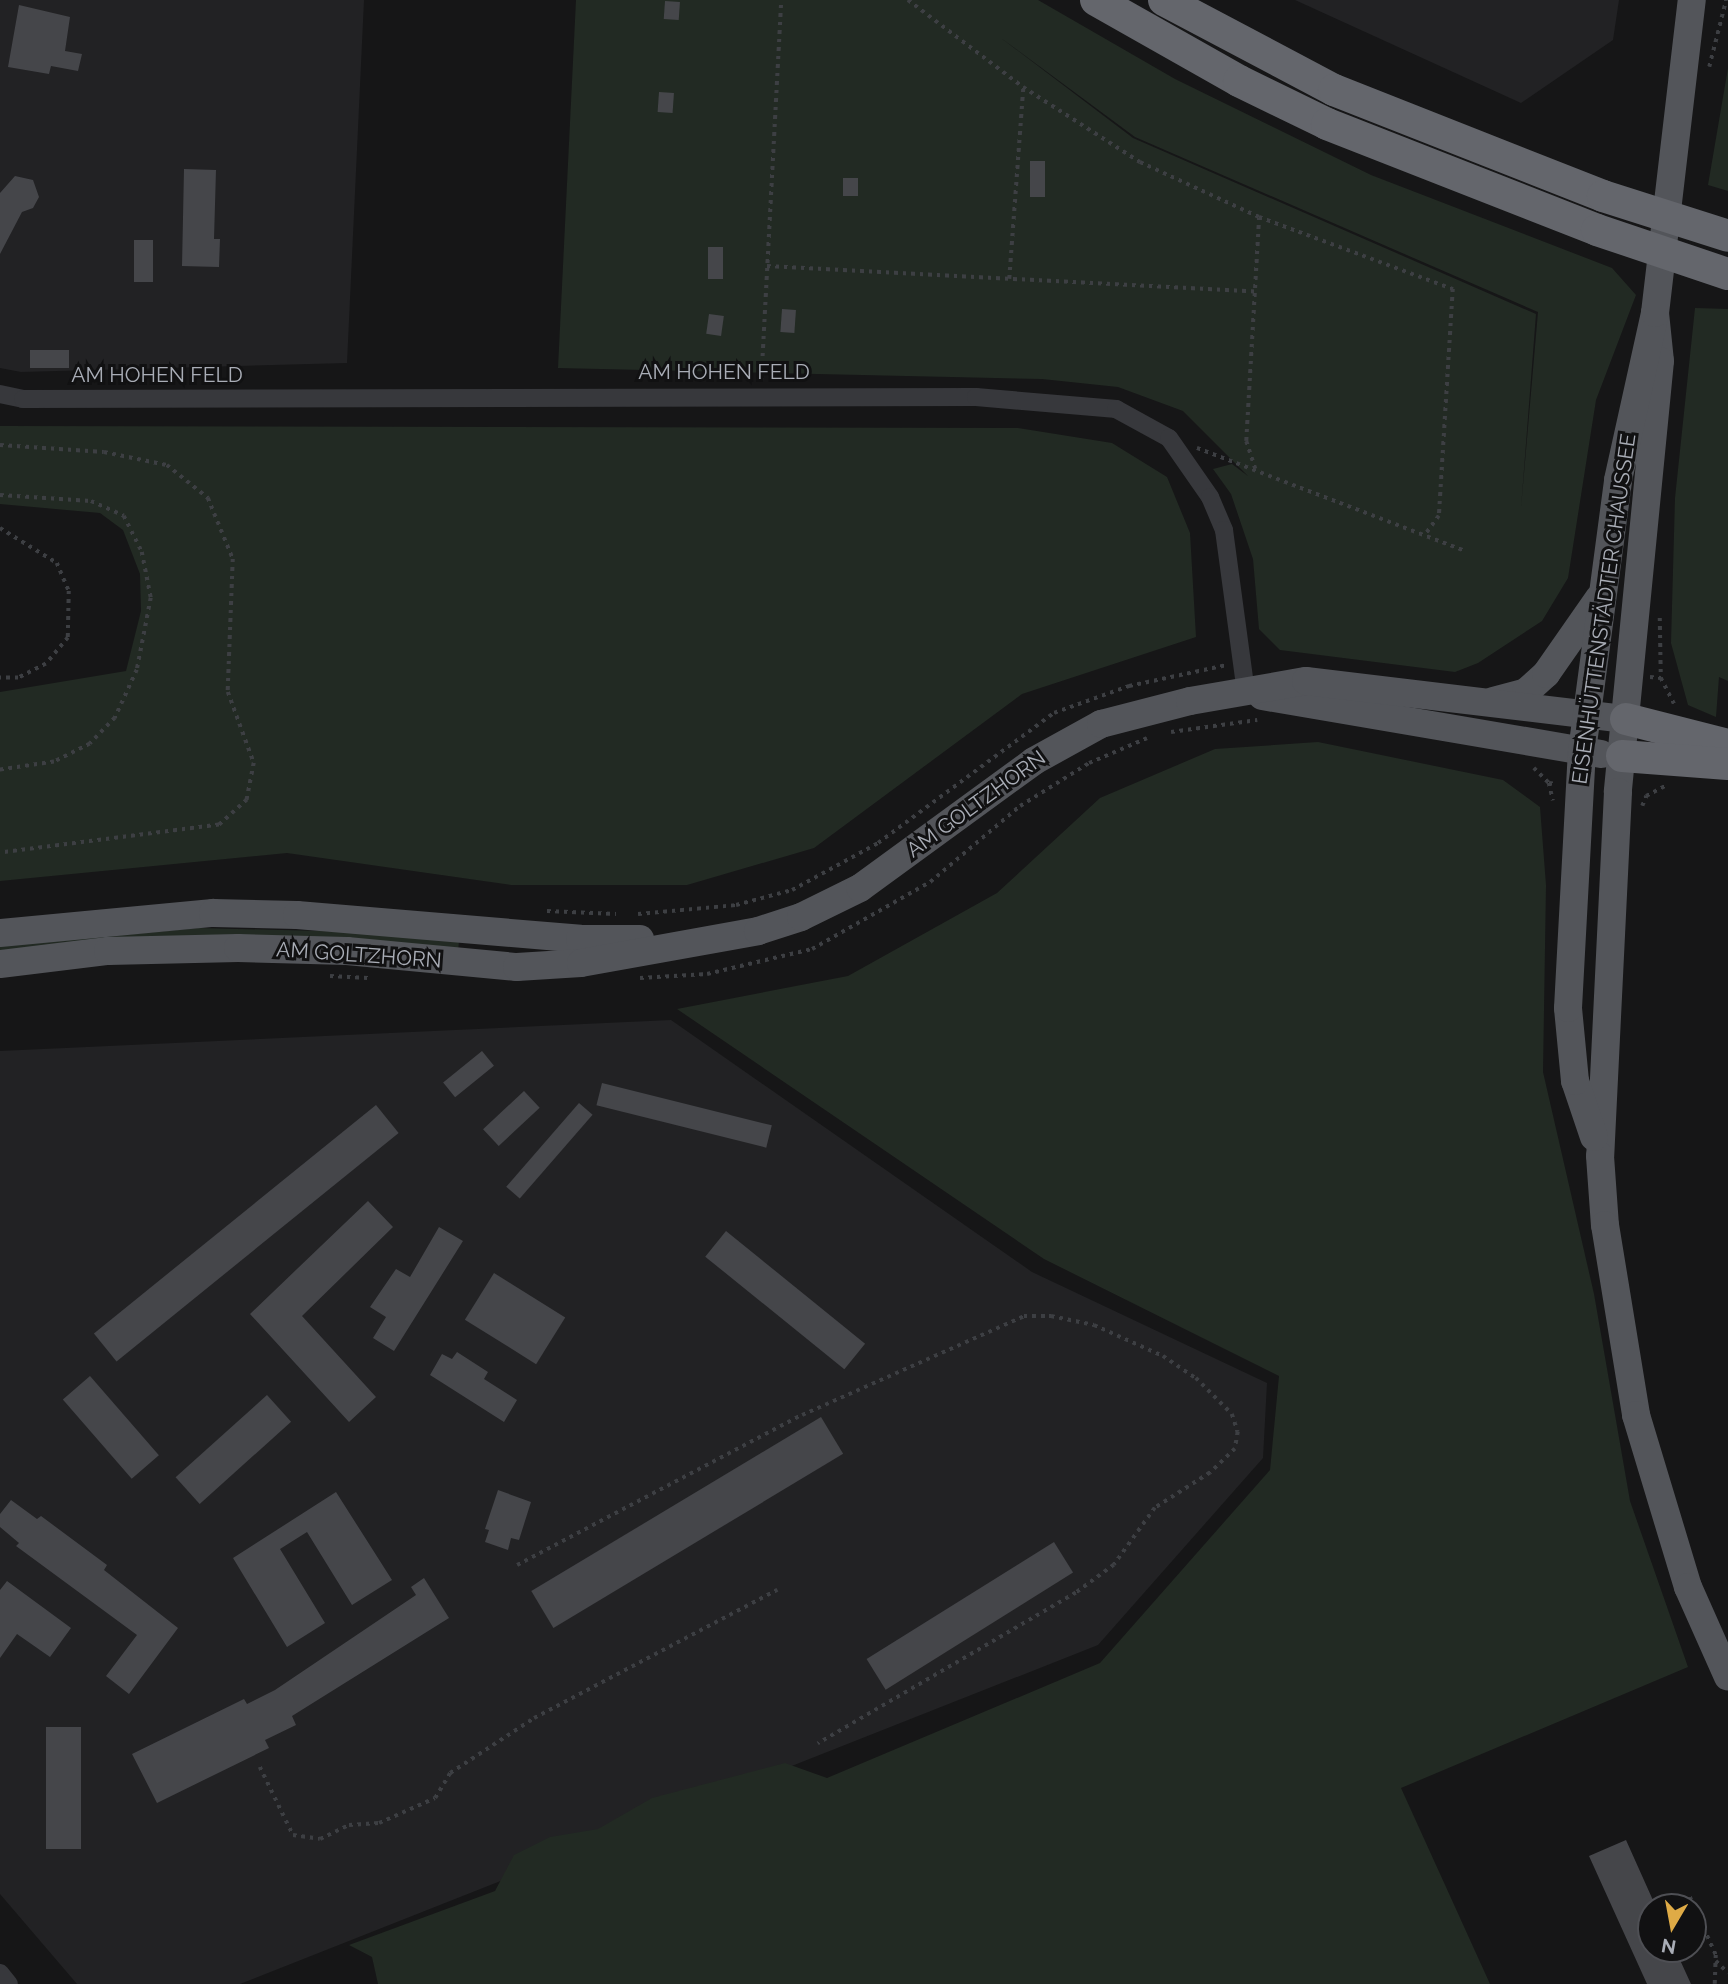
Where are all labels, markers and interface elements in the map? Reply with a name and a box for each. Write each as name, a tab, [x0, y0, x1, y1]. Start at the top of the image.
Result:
street label: AM HOHEN FELD	[638, 359, 810, 385]
street label: AM HOHEN FELD	[71, 362, 243, 388]
street label: EISENHÜTTENSTÄDTER CHAUSSEE	[1567, 432, 1641, 786]
street label: AM GOLTZHORN	[901, 745, 1051, 863]
street label: AM GOLTZHORN	[275, 937, 443, 973]
north arrow	[1637, 1893, 1707, 1963]
text: N	[1660, 1935, 1678, 1959]

